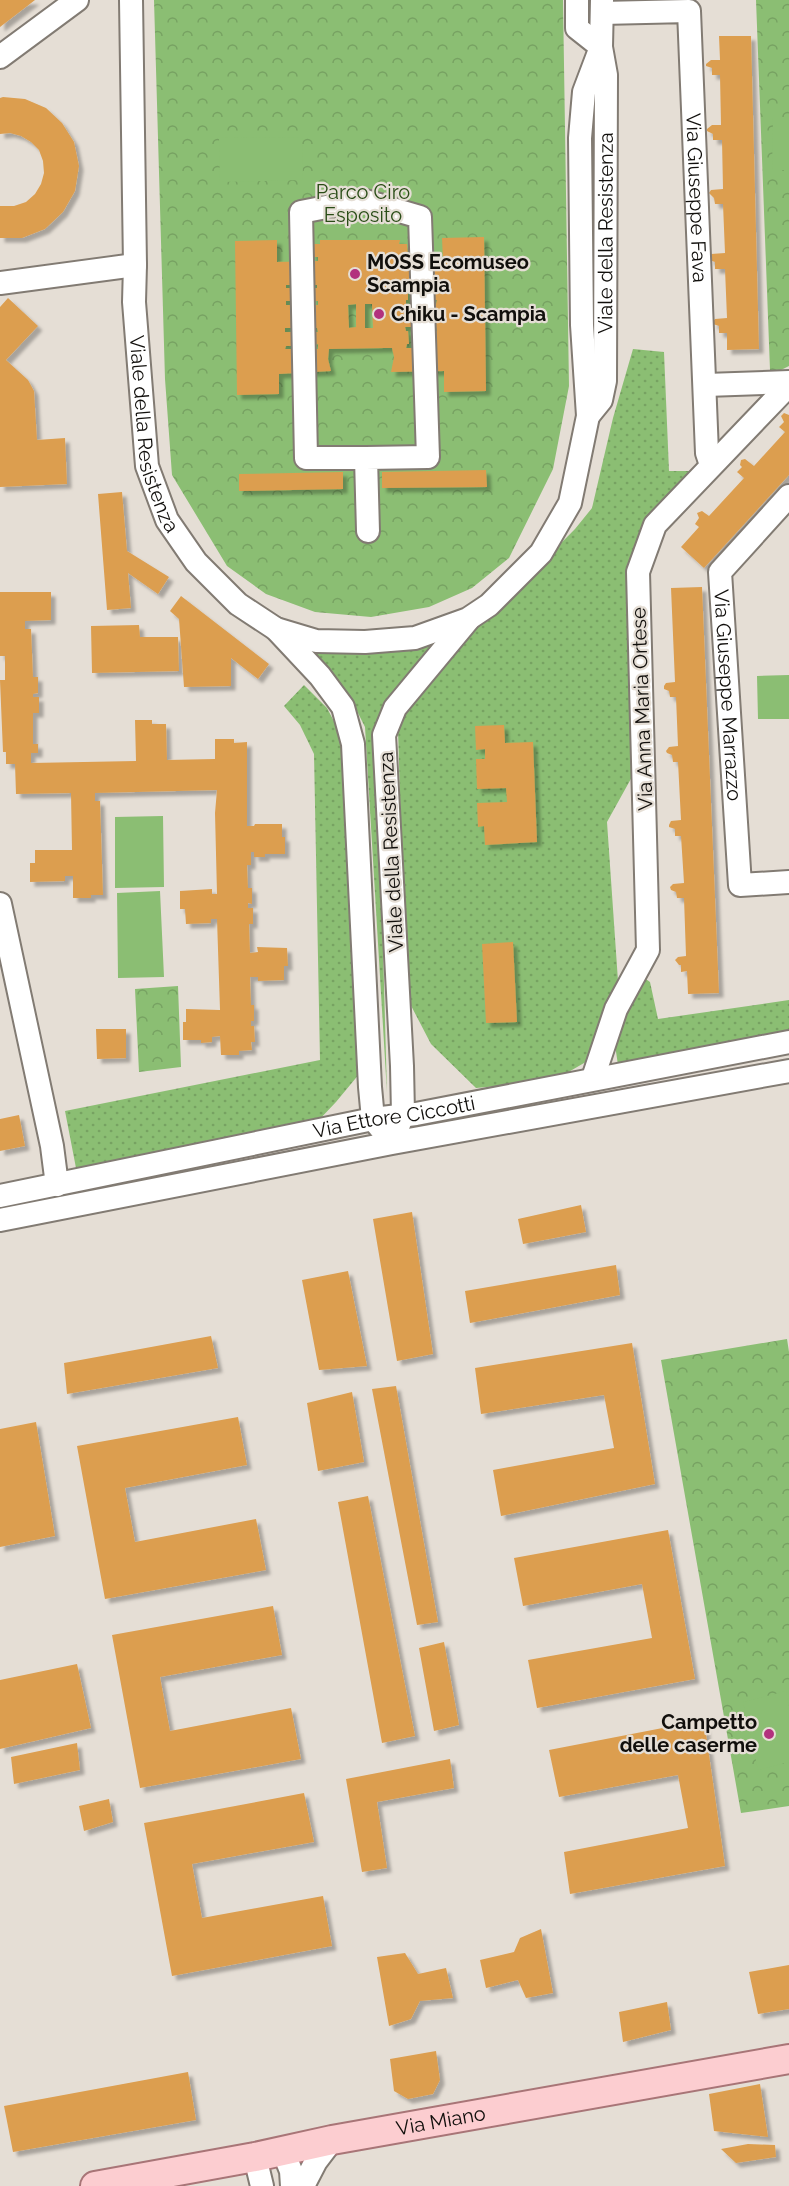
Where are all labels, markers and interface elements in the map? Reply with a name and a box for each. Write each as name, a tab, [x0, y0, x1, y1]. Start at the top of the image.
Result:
street label: Via Giuseppe Fava	[681, 112, 712, 283]
street label: Viale della Resistenza	[593, 132, 618, 334]
park label: Parco Ciro Esposito	[316, 180, 410, 227]
place label: MOSS Ecomuseo Scampia	[367, 250, 529, 297]
marker: MOSS Ecomuseo Scampia	[348, 267, 362, 281]
place label: Chiku - Scampia	[391, 302, 546, 326]
marker: Chiku - Scampia	[372, 307, 386, 321]
street label: Viale della Resistenza	[125, 334, 184, 537]
street label: Via Giuseppe Marrazzo	[709, 588, 747, 802]
street label: Via Anna Maria Ortese	[626, 607, 658, 811]
street label: Viale della Resistenza	[374, 751, 408, 953]
street label: Via Ettore Ciccotti	[311, 1091, 477, 1143]
place label: Campetto delle caserme	[620, 1710, 757, 1757]
marker: Campetto delle caserme	[762, 1727, 776, 1741]
street label: Via Miano	[394, 2101, 488, 2140]

